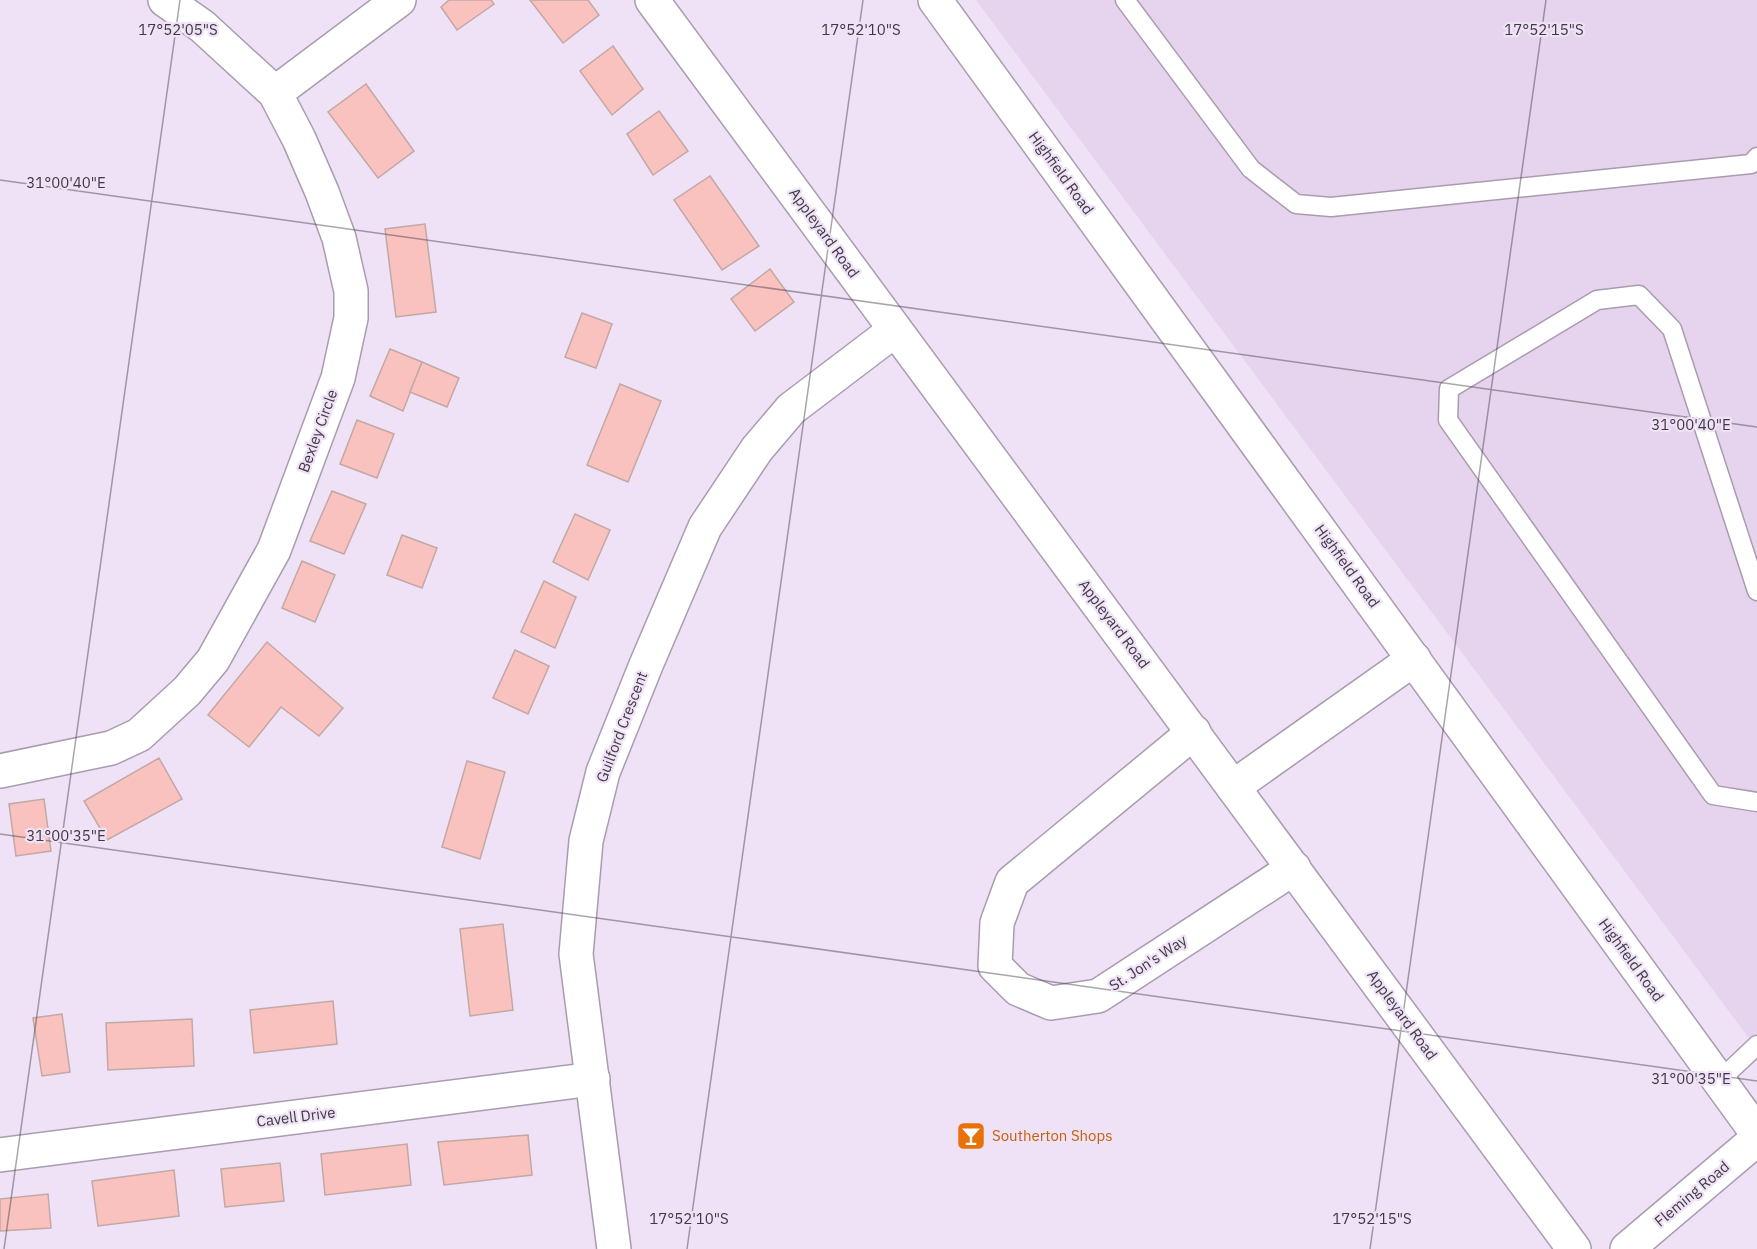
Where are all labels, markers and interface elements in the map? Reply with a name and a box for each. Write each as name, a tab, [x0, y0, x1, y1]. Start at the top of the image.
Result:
text: 17°52'05"S	[138, 20, 218, 39]
text: 17°52'10"S	[821, 20, 901, 39]
text: 17°52'15"S	[1504, 20, 1584, 39]
street label: Highfield Road	[1025, 127, 1098, 218]
text: 31°00'40"E	[26, 173, 106, 192]
street label: Appleyard Road	[785, 184, 863, 281]
street label: Bexley Circle	[294, 387, 341, 475]
text: 31°00'40"E	[1651, 415, 1731, 434]
street label: Highfield Road	[1311, 520, 1384, 611]
street label: Appleyard Road	[1075, 575, 1154, 672]
street label: Guilford Crescent	[592, 669, 651, 785]
text: 31°00'35"E	[26, 826, 106, 845]
street label: Highfield Road	[1595, 914, 1668, 1005]
street label: St. Jon's Way	[1105, 930, 1191, 995]
street label: Appleyard Road	[1363, 966, 1441, 1063]
text: 31°00'35"E	[1651, 1069, 1731, 1088]
street label: Cavell Drive	[256, 1102, 336, 1131]
bar icon: Southerton Shops	[955, 1120, 987, 1152]
place label: Southerton Shops	[992, 1126, 1113, 1145]
street label: Fleming Road	[1650, 1157, 1733, 1230]
text: 17°52'10"S	[649, 1209, 729, 1228]
text: 17°52'15"S	[1332, 1209, 1412, 1228]

